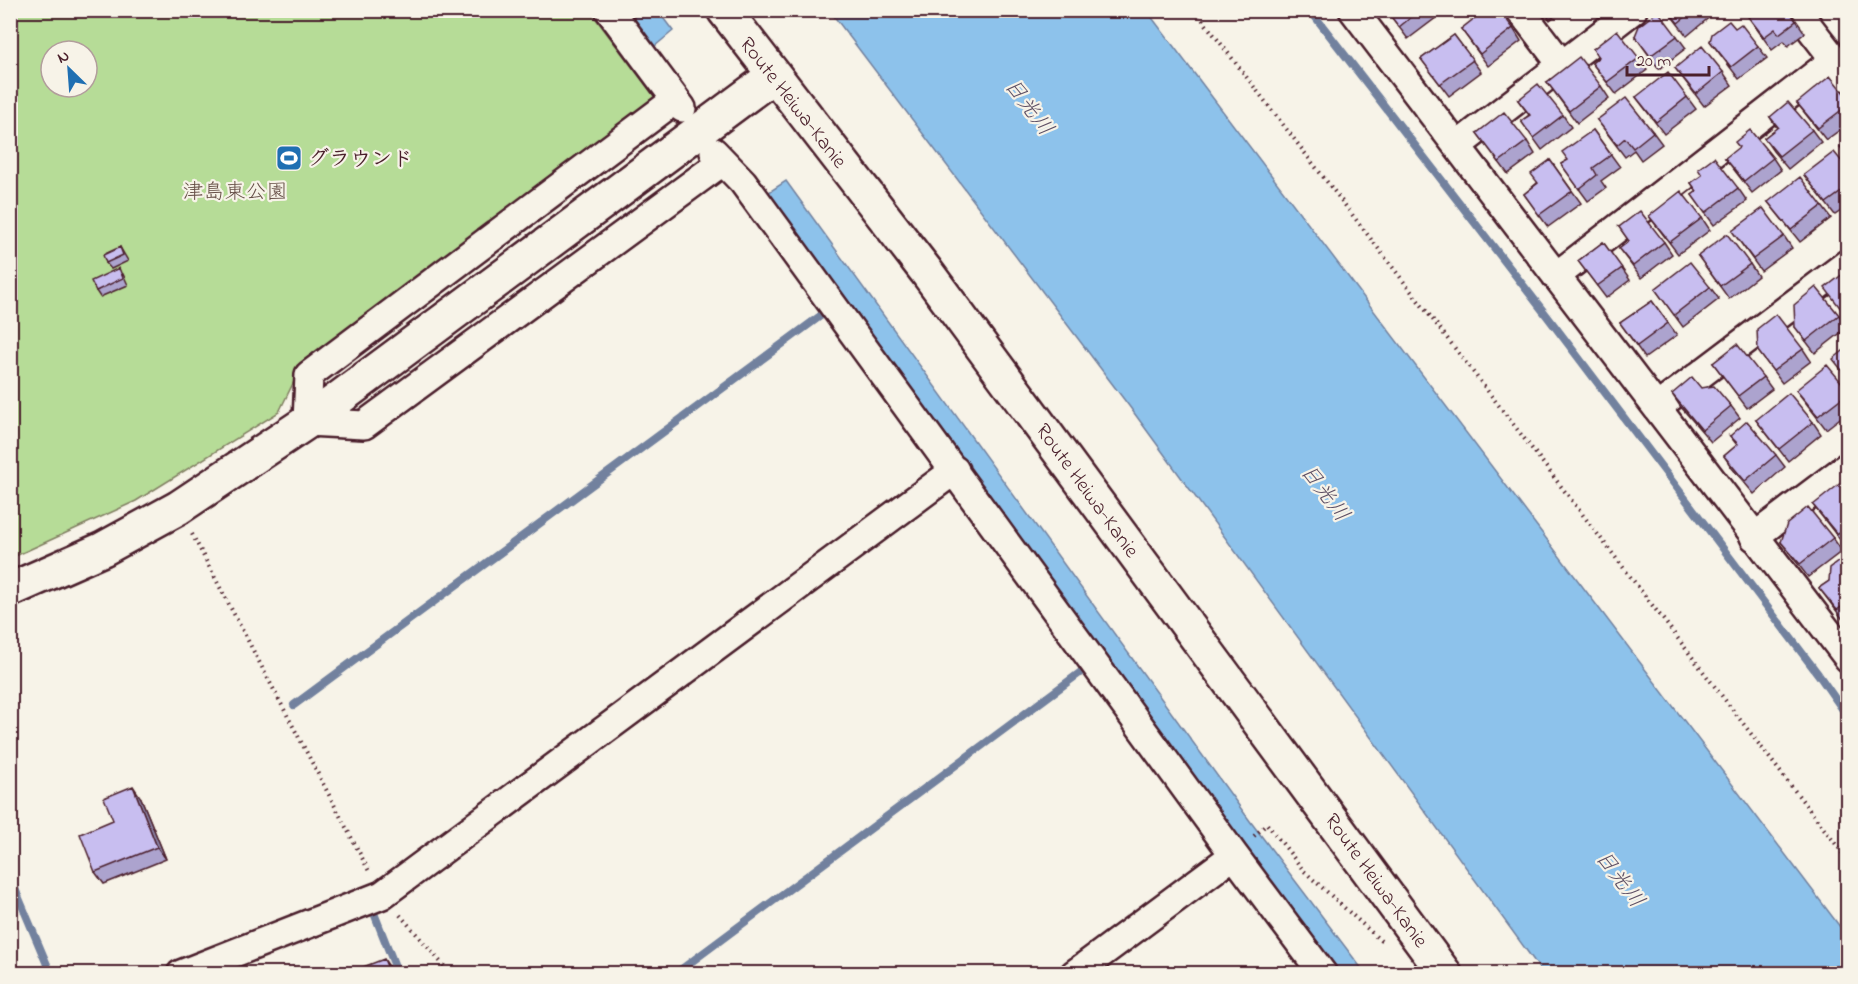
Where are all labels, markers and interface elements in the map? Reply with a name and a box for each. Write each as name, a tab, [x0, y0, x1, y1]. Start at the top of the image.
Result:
street label: Route Heiwa-Kanie	[731, 31, 854, 176]
north arrow	[39, 39, 99, 99]
scale bar	[1627, 39, 1710, 77]
text: N	[54, 44, 74, 70]
text: 20 m	[1636, 49, 1671, 75]
water label: 日光川	[995, 72, 1060, 144]
sports icon: グラウンド	[274, 143, 304, 173]
place label: グラウンド	[308, 145, 413, 175]
park label: 津島東公園	[183, 178, 288, 208]
street label: Route Heiwa-Kanie	[1027, 418, 1146, 565]
water label: 日光川	[1291, 458, 1356, 530]
street label: Route Heiwa-Kanie	[1316, 808, 1435, 955]
water label: 日光川	[1586, 844, 1651, 916]

